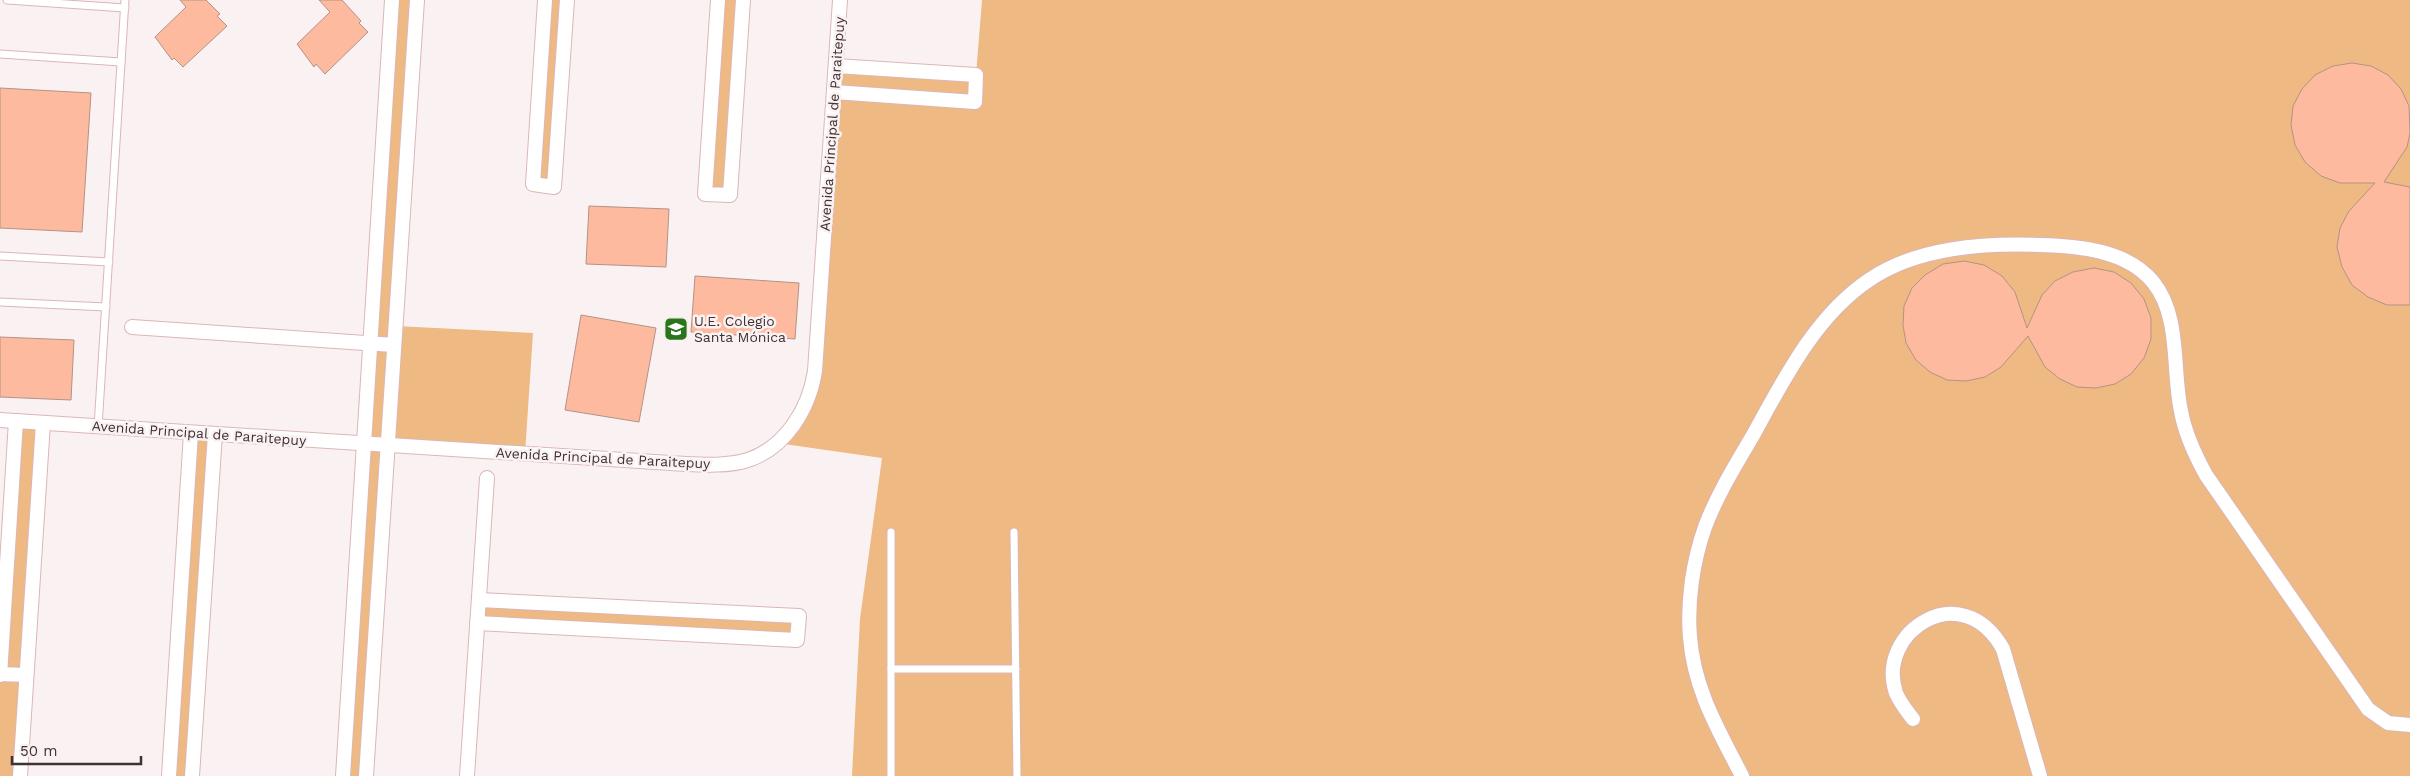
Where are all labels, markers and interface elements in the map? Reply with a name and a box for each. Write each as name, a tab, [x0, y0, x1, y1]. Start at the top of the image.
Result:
street label: Avenida Principal de Paraitepuy	[817, 15, 848, 232]
place label: U.E. Colegio Santa Mónica	[694, 313, 786, 345]
school or university icon: U.E. Colegio Santa Mónica	[663, 316, 689, 342]
street label: Avenida Principal de Paraitepuy	[91, 418, 308, 449]
street label: Avenida Principal de Paraitepuy	[495, 444, 712, 472]
scale bar	[12, 734, 141, 766]
text: 50 m	[20, 742, 57, 760]

